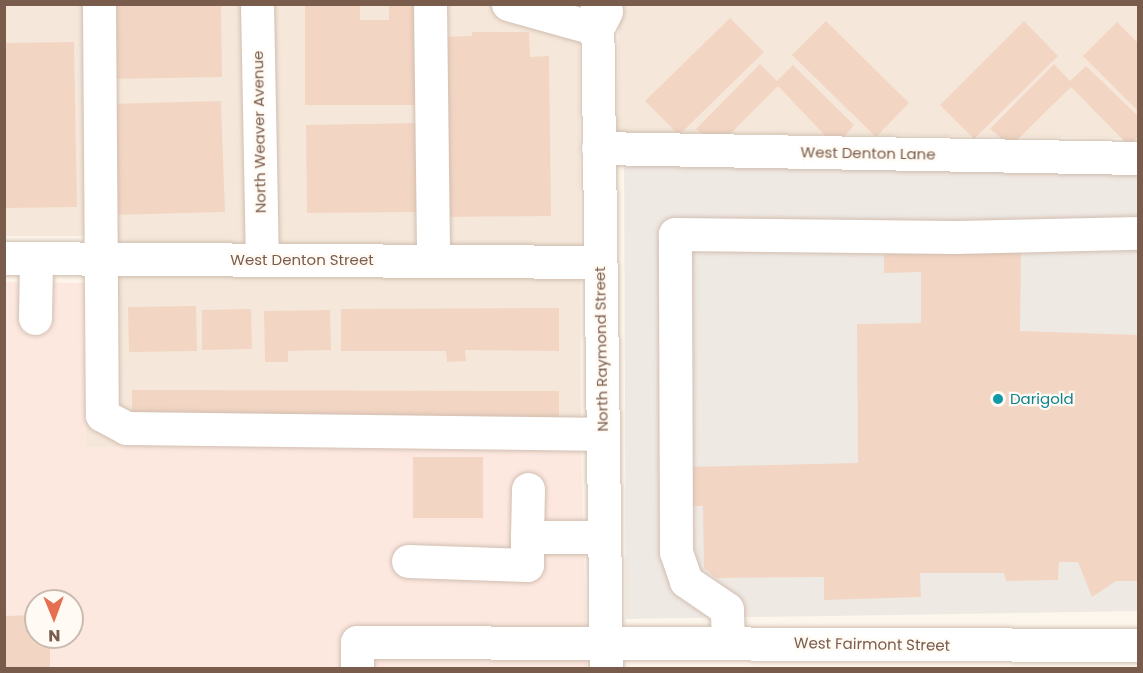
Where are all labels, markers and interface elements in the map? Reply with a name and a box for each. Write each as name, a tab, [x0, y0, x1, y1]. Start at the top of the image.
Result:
street label: North Weaver Avenue	[249, 51, 269, 213]
street label: West Denton Lane	[800, 143, 936, 163]
street label: West Denton Street	[230, 251, 374, 269]
street label: North Raymond Street	[591, 266, 611, 432]
place label: Darigold	[1010, 390, 1074, 408]
marker: Darigold	[991, 392, 1005, 406]
north arrow	[24, 589, 84, 649]
text: N	[48, 624, 61, 647]
street label: West Fairmont Street	[794, 634, 950, 654]

